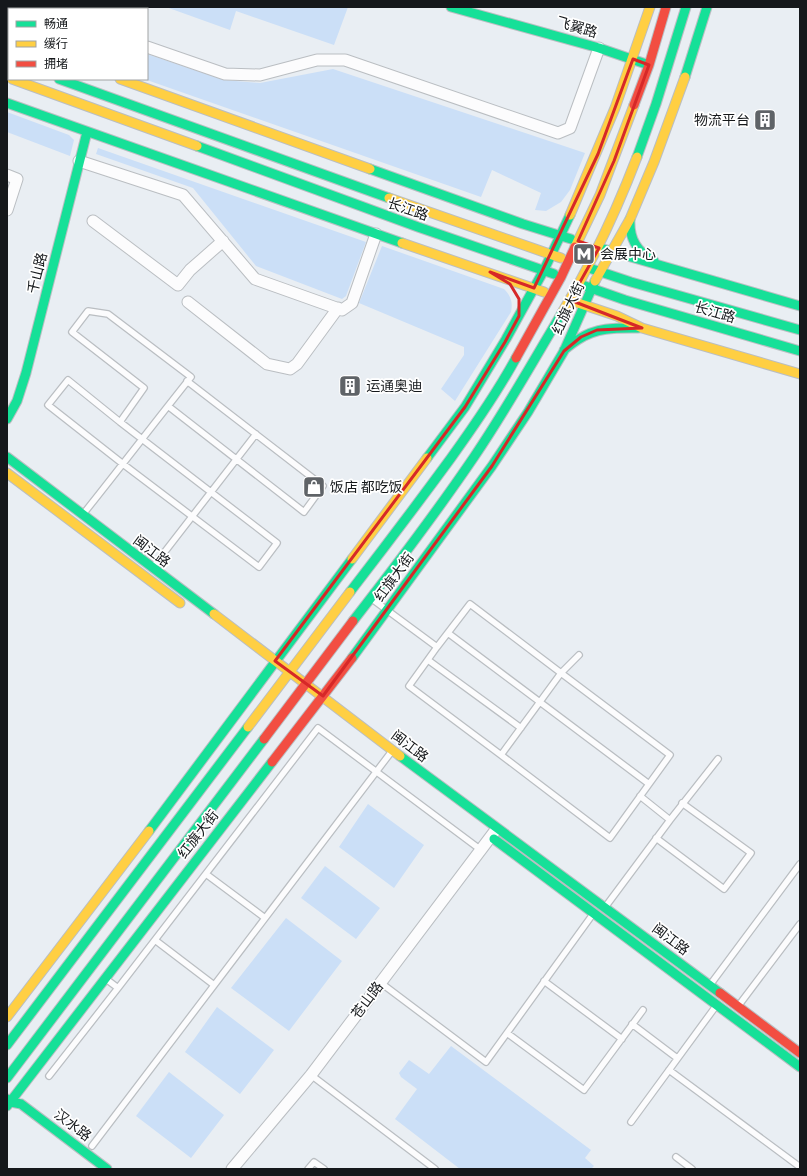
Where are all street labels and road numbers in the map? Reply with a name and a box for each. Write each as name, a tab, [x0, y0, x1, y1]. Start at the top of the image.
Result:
street label: 飞翼路	[555, 13, 600, 40]
street label: 长江路	[386, 194, 431, 223]
street label: 千山路	[23, 250, 50, 295]
street label: 红旗大街	[548, 279, 587, 337]
street label: 长江路	[693, 298, 738, 325]
street label: 闽江路	[130, 531, 174, 570]
street label: 红旗大街	[370, 549, 417, 604]
street label: 闽江路	[388, 726, 432, 765]
street label: 红旗大街	[174, 806, 222, 861]
street label: 闽江路	[649, 919, 693, 958]
street label: 苍山路	[347, 978, 386, 1022]
street label: 汉水路	[51, 1105, 95, 1144]

